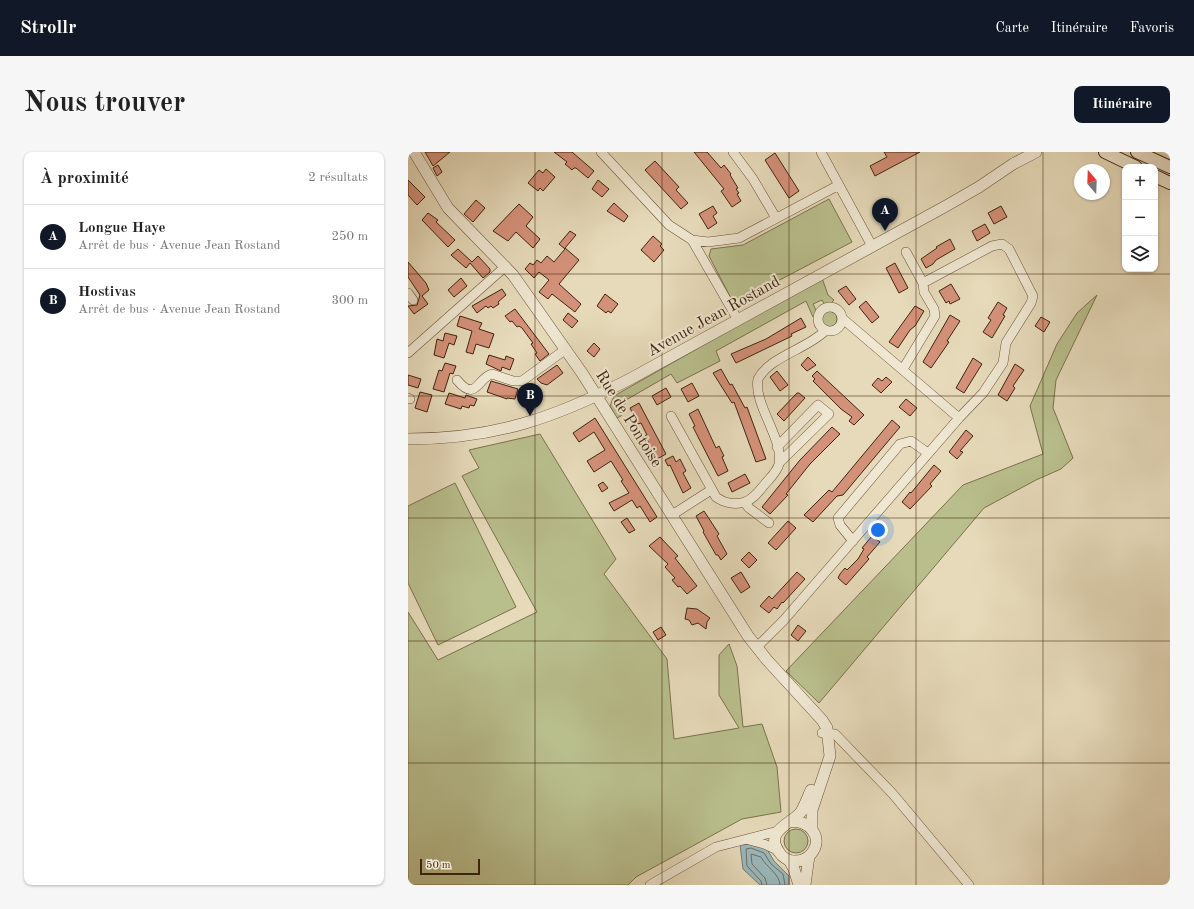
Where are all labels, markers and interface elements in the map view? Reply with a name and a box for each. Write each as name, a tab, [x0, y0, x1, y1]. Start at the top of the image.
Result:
text: Strollr	[20, 19, 76, 38]
text: Carte	[995, 21, 1029, 35]
text: Itinéraire	[1051, 21, 1108, 35]
text: Favoris	[1130, 21, 1174, 35]
button: Itinéraire	[1074, 86, 1170, 123]
text: Nous trouver	[24, 90, 185, 118]
north arrow	[1074, 164, 1110, 200]
map controls	[1122, 164, 1158, 272]
button: +	[1122, 164, 1158, 200]
text: À proximité	[40, 170, 129, 187]
text: 2 résultats	[308, 171, 368, 184]
pin: A	[872, 198, 898, 231]
button: −	[1122, 200, 1158, 236]
text: Longue Haye	[78, 221, 166, 236]
text: A	[48, 230, 58, 243]
text: 250 m	[331, 230, 368, 243]
button: layers	[1122, 236, 1158, 272]
text: Arrêt de bus · Avenue Jean Rostand	[78, 239, 281, 252]
street label: Avenue Jean Rostand	[645, 274, 783, 360]
text: Hostivas	[78, 285, 136, 300]
text: B	[48, 294, 58, 307]
text: 300 m	[331, 294, 368, 307]
text: Arrêt de bus · Avenue Jean Rostand	[78, 303, 281, 316]
street label: Rue de Pontoise	[592, 368, 664, 470]
pin: B	[517, 383, 543, 416]
your location	[868, 520, 888, 540]
scale bar	[420, 857, 480, 876]
text: 50 m	[426, 860, 451, 871]

